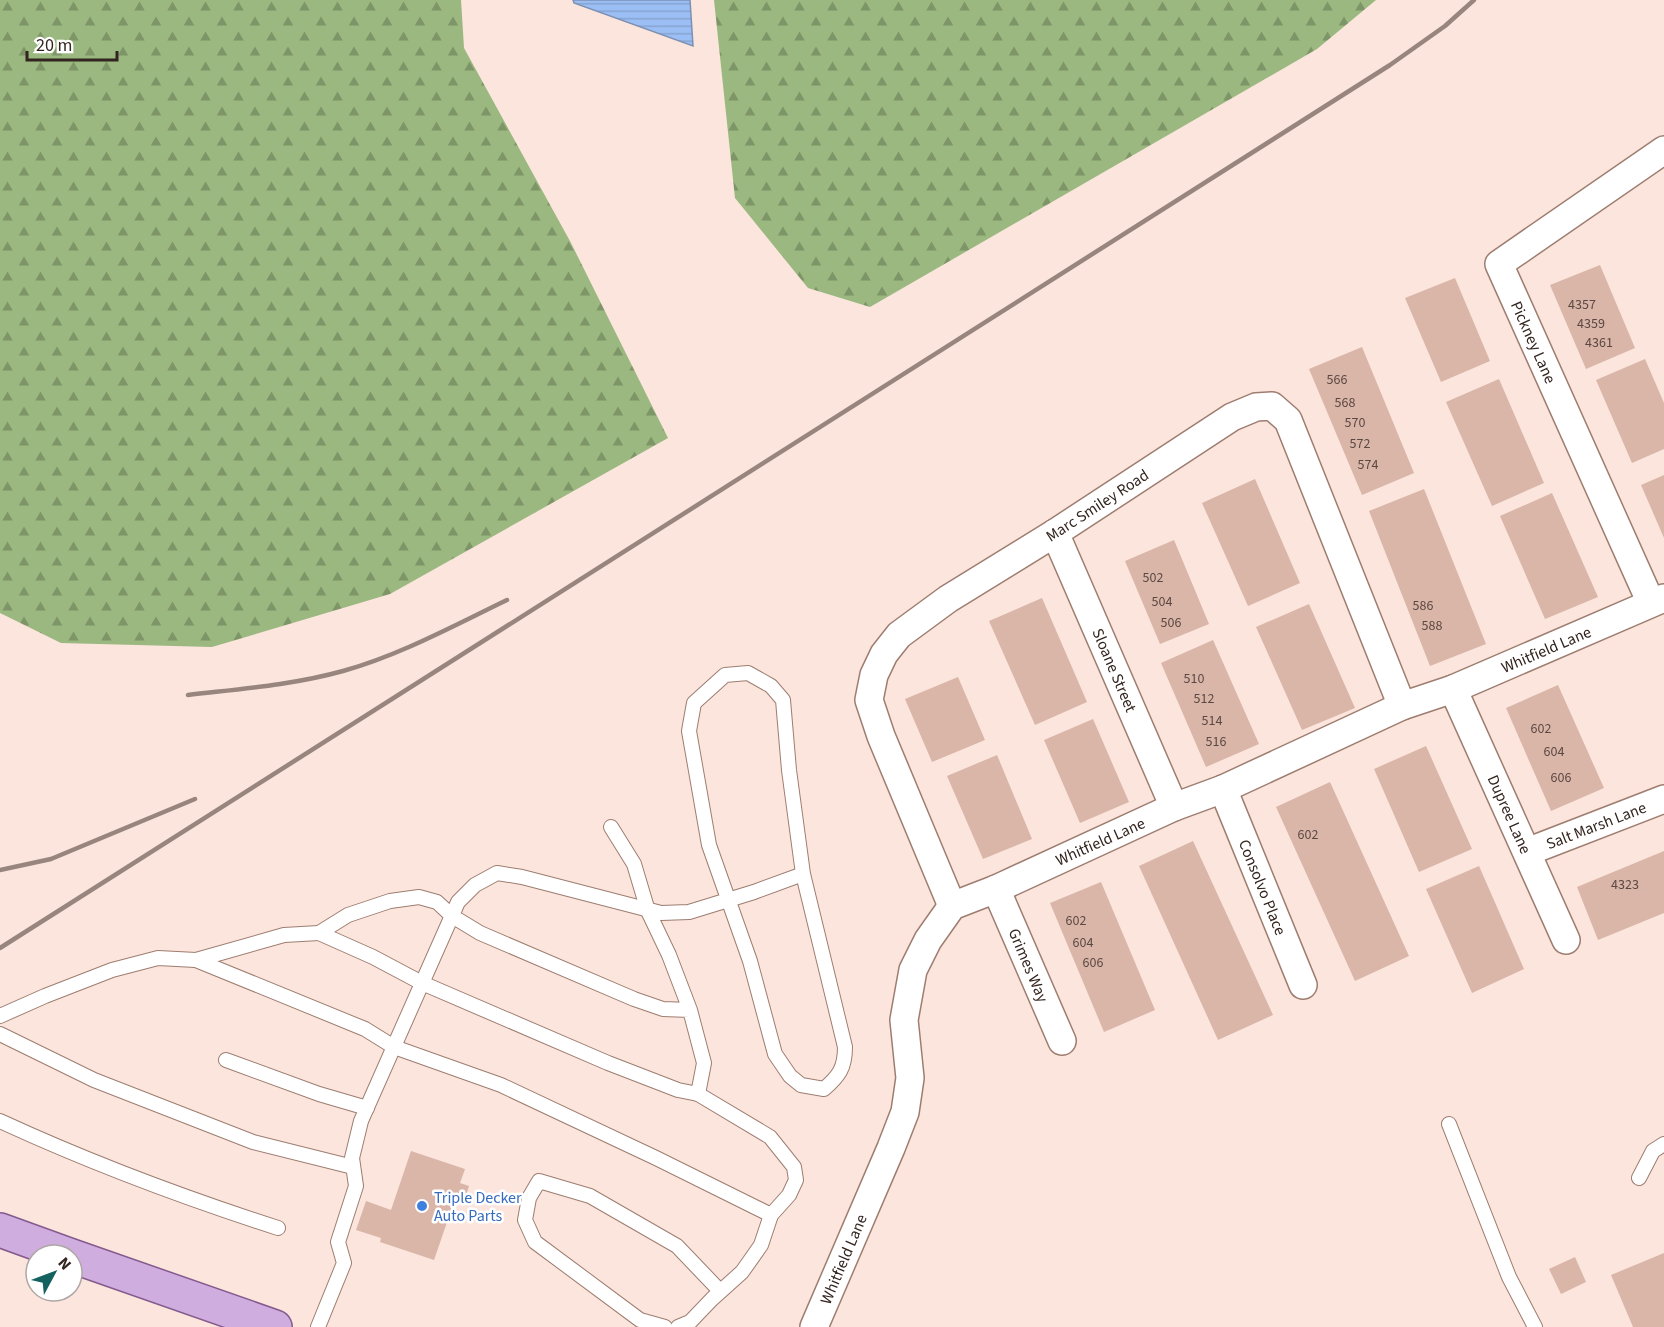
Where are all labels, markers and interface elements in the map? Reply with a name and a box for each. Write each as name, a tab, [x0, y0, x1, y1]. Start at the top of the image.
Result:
scale bar	[27, 24, 117, 62]
text: 20 m	[36, 33, 72, 58]
house number: 4357	[1568, 295, 1596, 315]
street label: Pickney Lane	[1505, 298, 1561, 387]
house number: 4359	[1577, 314, 1605, 334]
house number: 4361	[1585, 333, 1613, 353]
house number: 566	[1327, 370, 1347, 390]
house number: 568	[1335, 393, 1355, 413]
house number: 570	[1345, 413, 1365, 433]
house number: 572	[1350, 434, 1370, 454]
house number: 574	[1358, 455, 1378, 475]
street label: Marc Smiley Road	[1042, 464, 1153, 547]
house number: 502	[1143, 568, 1163, 588]
house number: 504	[1152, 592, 1172, 612]
house number: 586	[1413, 596, 1433, 616]
house number: 506	[1161, 613, 1181, 633]
house number: 588	[1422, 616, 1442, 636]
street label: Whitfield Lane	[1498, 621, 1595, 679]
street label: Sloane Street	[1087, 625, 1142, 716]
house number: 510	[1184, 669, 1204, 689]
house number: 512	[1194, 689, 1214, 709]
house number: 514	[1202, 711, 1222, 731]
house number: 602	[1531, 719, 1551, 739]
house number: 516	[1206, 732, 1226, 752]
house number: 604	[1544, 742, 1564, 762]
house number: 606	[1551, 768, 1571, 788]
street label: Dupree Lane	[1482, 771, 1536, 857]
street label: Salt Marsh Lane	[1543, 797, 1650, 855]
street label: Whitfield Lane	[1052, 812, 1149, 871]
house number: 602	[1298, 825, 1318, 845]
street label: Consolvo Place	[1233, 836, 1291, 939]
house number: 4323	[1611, 875, 1639, 895]
house number: 602	[1066, 911, 1086, 931]
street label: Grimes Way	[1003, 925, 1054, 1006]
house number: 604	[1073, 933, 1093, 953]
house number: 606	[1083, 953, 1103, 973]
place label: Triple Decker Auto Parts	[434, 1187, 522, 1227]
marker: Triple Decker Auto Parts	[415, 1199, 429, 1213]
street label: Whitfield Lane	[815, 1211, 873, 1308]
north arrow	[24, 1243, 84, 1303]
text: N	[53, 1253, 76, 1275]

